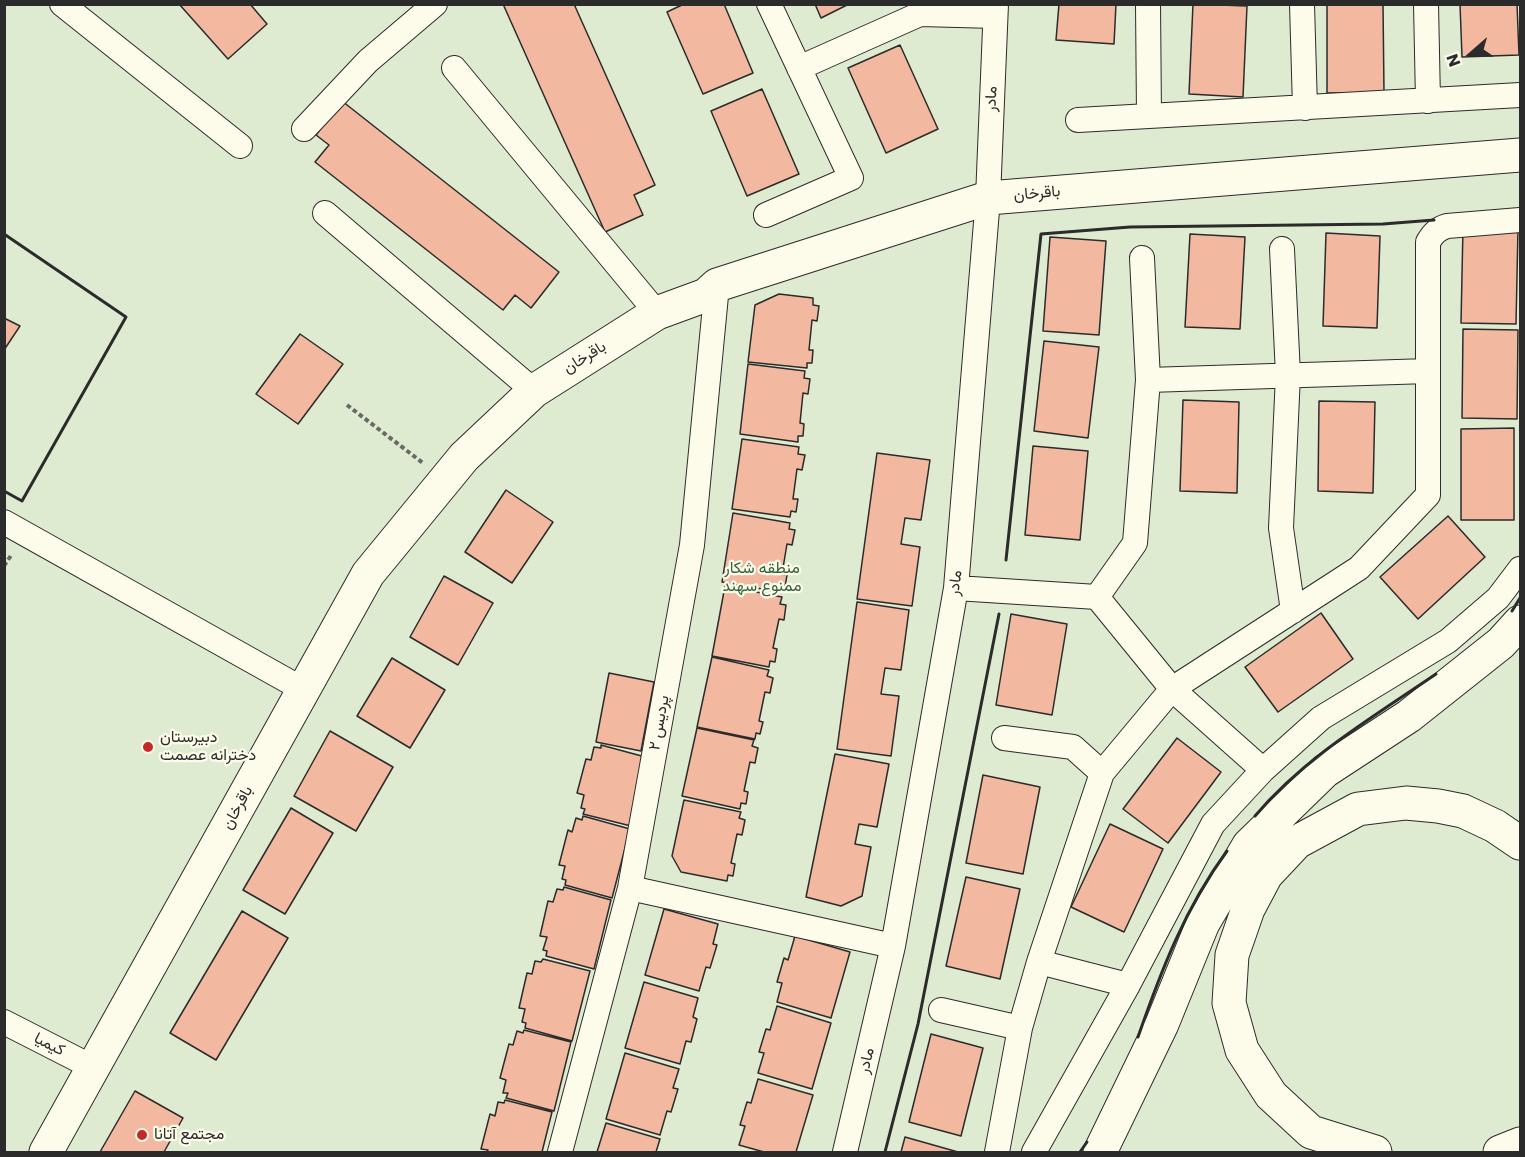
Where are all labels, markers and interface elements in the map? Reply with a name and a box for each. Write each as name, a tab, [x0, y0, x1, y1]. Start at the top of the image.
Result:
north arrow	[1441, 24, 1501, 84]
text: N	[1441, 51, 1466, 70]
street label: مادر	[982, 86, 1002, 112]
street label: باقرخان	[1013, 182, 1061, 206]
street label: باقرخان	[560, 337, 610, 379]
park label: منطقه شکار ممنوع سهند	[723, 559, 801, 597]
street label: مادر	[945, 569, 967, 597]
street label: پردیس ۲	[646, 694, 674, 752]
place label: دبیرستان دخترانه عصمت	[160, 728, 256, 766]
marker: دبیرستان دخترانه عصمت	[141, 740, 155, 754]
street label: باقرخان	[218, 783, 258, 833]
street label: کیمیا	[30, 1029, 68, 1061]
street label: مادر	[855, 1046, 879, 1076]
place label: مجتمع آتانا	[154, 1125, 224, 1145]
marker: مجتمع آتانا	[135, 1128, 149, 1142]

